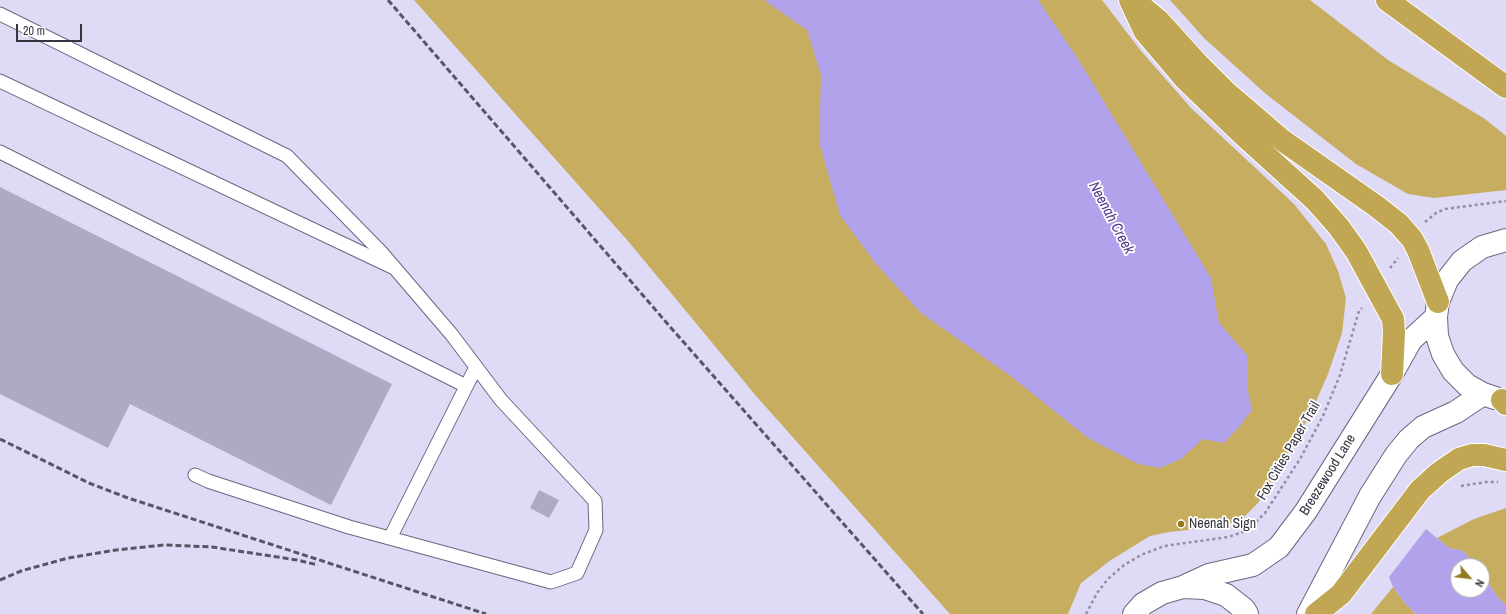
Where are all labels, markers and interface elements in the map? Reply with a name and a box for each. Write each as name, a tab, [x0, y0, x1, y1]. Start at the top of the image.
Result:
scale bar	[18, 16, 84, 42]
text: 20 m	[23, 23, 45, 39]
water label: Neenah Creek	[1084, 179, 1138, 257]
street label: Fox Cities Paper Trail	[1254, 399, 1324, 503]
street label: Breezewood Lane	[1296, 431, 1360, 519]
place label: Neenah Sign	[1189, 516, 1256, 532]
marker: Neenah Sign	[1176, 519, 1186, 529]
north arrow	[1450, 558, 1490, 598]
text: N	[1472, 577, 1487, 589]

